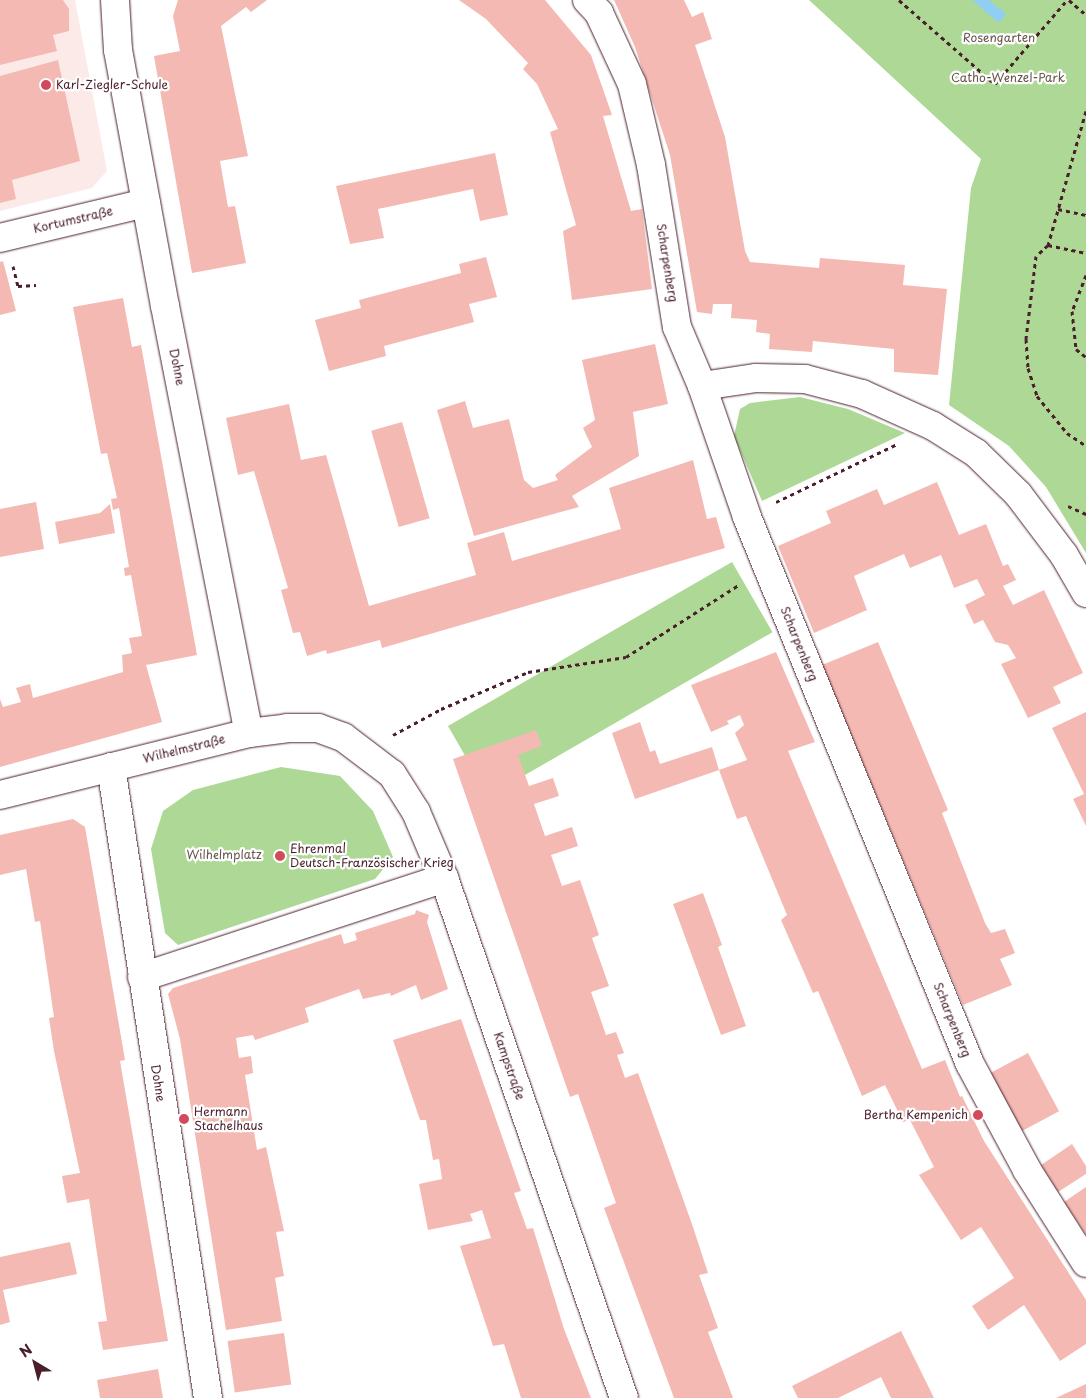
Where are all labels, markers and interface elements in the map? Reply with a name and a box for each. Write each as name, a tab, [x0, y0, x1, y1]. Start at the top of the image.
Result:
park label: Rosengarten	[963, 31, 1035, 45]
park label: Catho-Wenzel-Park	[951, 71, 1065, 85]
place label: Karl-Ziegler-Schule	[56, 78, 168, 92]
marker: Karl-Ziegler-Schule	[40, 79, 52, 91]
street label: Kortumstraße	[32, 204, 114, 236]
street label: Scharpenberg	[654, 223, 680, 303]
street label: Dohne	[166, 347, 188, 387]
street label: Scharpenberg	[777, 605, 821, 683]
street label: Wilhelmstraße	[141, 732, 227, 766]
place label: Ehrenmal Deutsch-Französischer Krieg	[290, 842, 453, 870]
park label: Wilhelmplatz	[186, 848, 262, 862]
marker: Ehrenmal Deutsch-Französischer Krieg	[274, 850, 286, 862]
street label: Scharpenberg	[930, 981, 974, 1059]
street label: Kampstraße	[491, 1030, 527, 1102]
street label: Dohne	[148, 1063, 168, 1103]
place label: Hermann Stachelhaus	[194, 1105, 263, 1133]
place label: Bertha Kempenich	[863, 1108, 968, 1122]
marker: Bertha Kempenich	[972, 1109, 984, 1121]
marker: Hermann Stachelhaus	[178, 1113, 190, 1125]
north arrow	[10, 1338, 60, 1388]
text: N	[15, 1339, 36, 1362]

